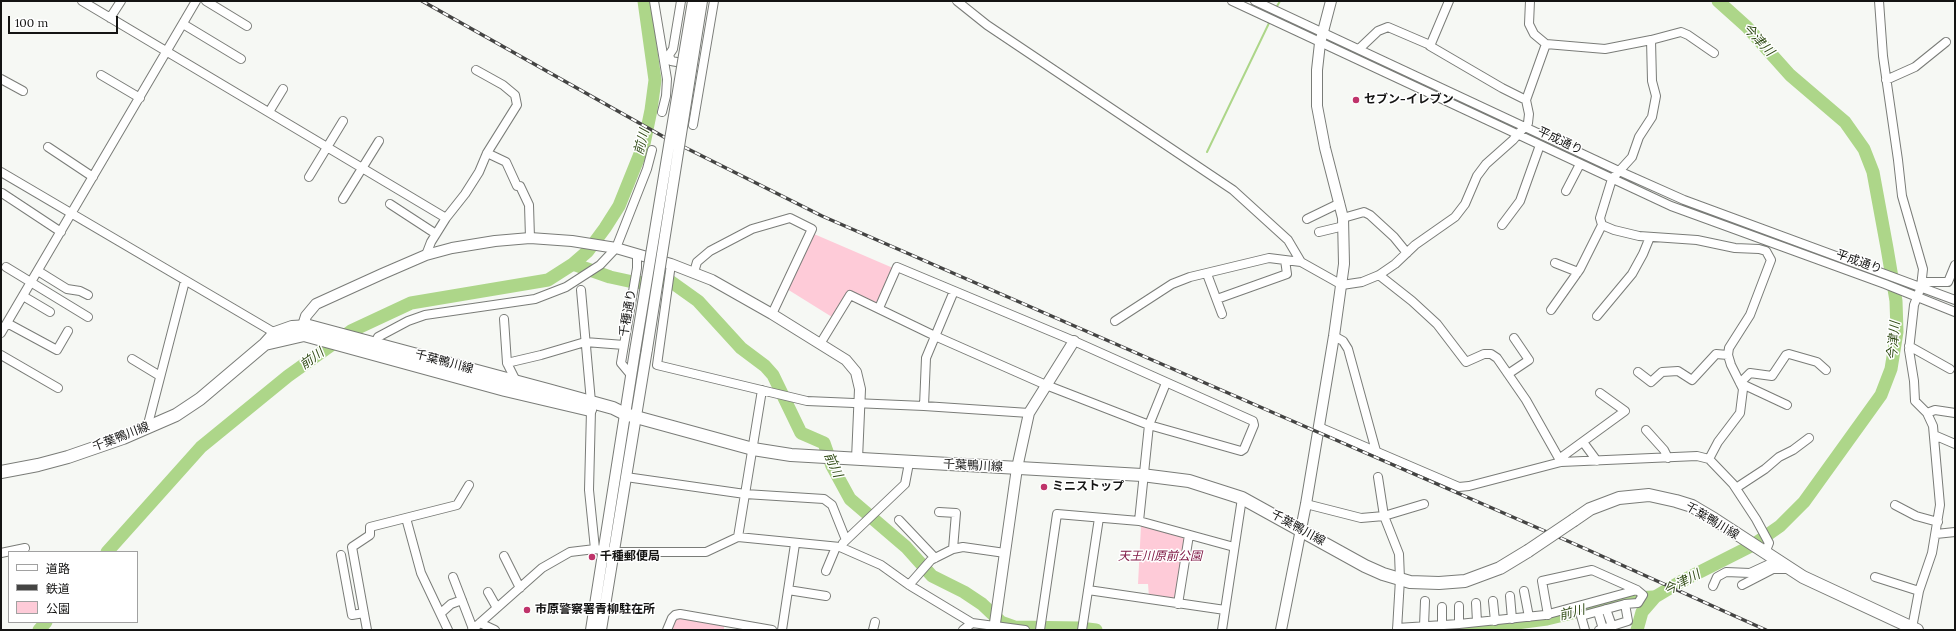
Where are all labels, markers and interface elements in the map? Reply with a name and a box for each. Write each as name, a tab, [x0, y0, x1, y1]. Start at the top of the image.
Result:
scale bar	[10, 8, 120, 34]
text: 100 m	[15, 15, 48, 30]
water label: 今津川	[1739, 20, 1777, 60]
place label: セブン-イレブン	[1364, 93, 1454, 107]
marker: セブン-イレブン	[1351, 95, 1361, 105]
street label: 平成通り	[1535, 124, 1585, 158]
water label: 前川	[631, 127, 653, 157]
street label: 平成通り	[1834, 247, 1884, 277]
street label: 千種通り	[617, 288, 639, 338]
water label: 今津川	[1885, 321, 1903, 361]
water label: 前川	[297, 345, 327, 373]
street label: 千葉鴨川線	[413, 347, 475, 377]
street label: 千葉鴨川線	[90, 420, 152, 454]
water label: 前川	[821, 450, 845, 480]
street label: 千葉鴨川線	[943, 457, 1003, 475]
place label: ミニストップ	[1052, 480, 1124, 494]
marker: ミニストップ	[1039, 482, 1049, 492]
street label: 千葉鴨川線	[1683, 499, 1741, 543]
street label: 千葉鴨川線	[1268, 507, 1328, 549]
place label: 千種郵便局	[600, 550, 660, 564]
park label: 天王川原前公園	[1118, 550, 1202, 564]
legend	[8, 551, 138, 623]
marker: 千種郵便局	[587, 552, 597, 562]
text: 道路	[46, 561, 70, 576]
water label: 今津川	[1661, 567, 1703, 599]
text: 鉄道	[46, 581, 70, 596]
text: 公園	[46, 601, 70, 616]
water label: 前川	[1557, 602, 1587, 624]
place label: 市原警察署青柳駐在所	[535, 603, 655, 617]
marker: 市原警察署青柳駐在所	[522, 605, 532, 615]

